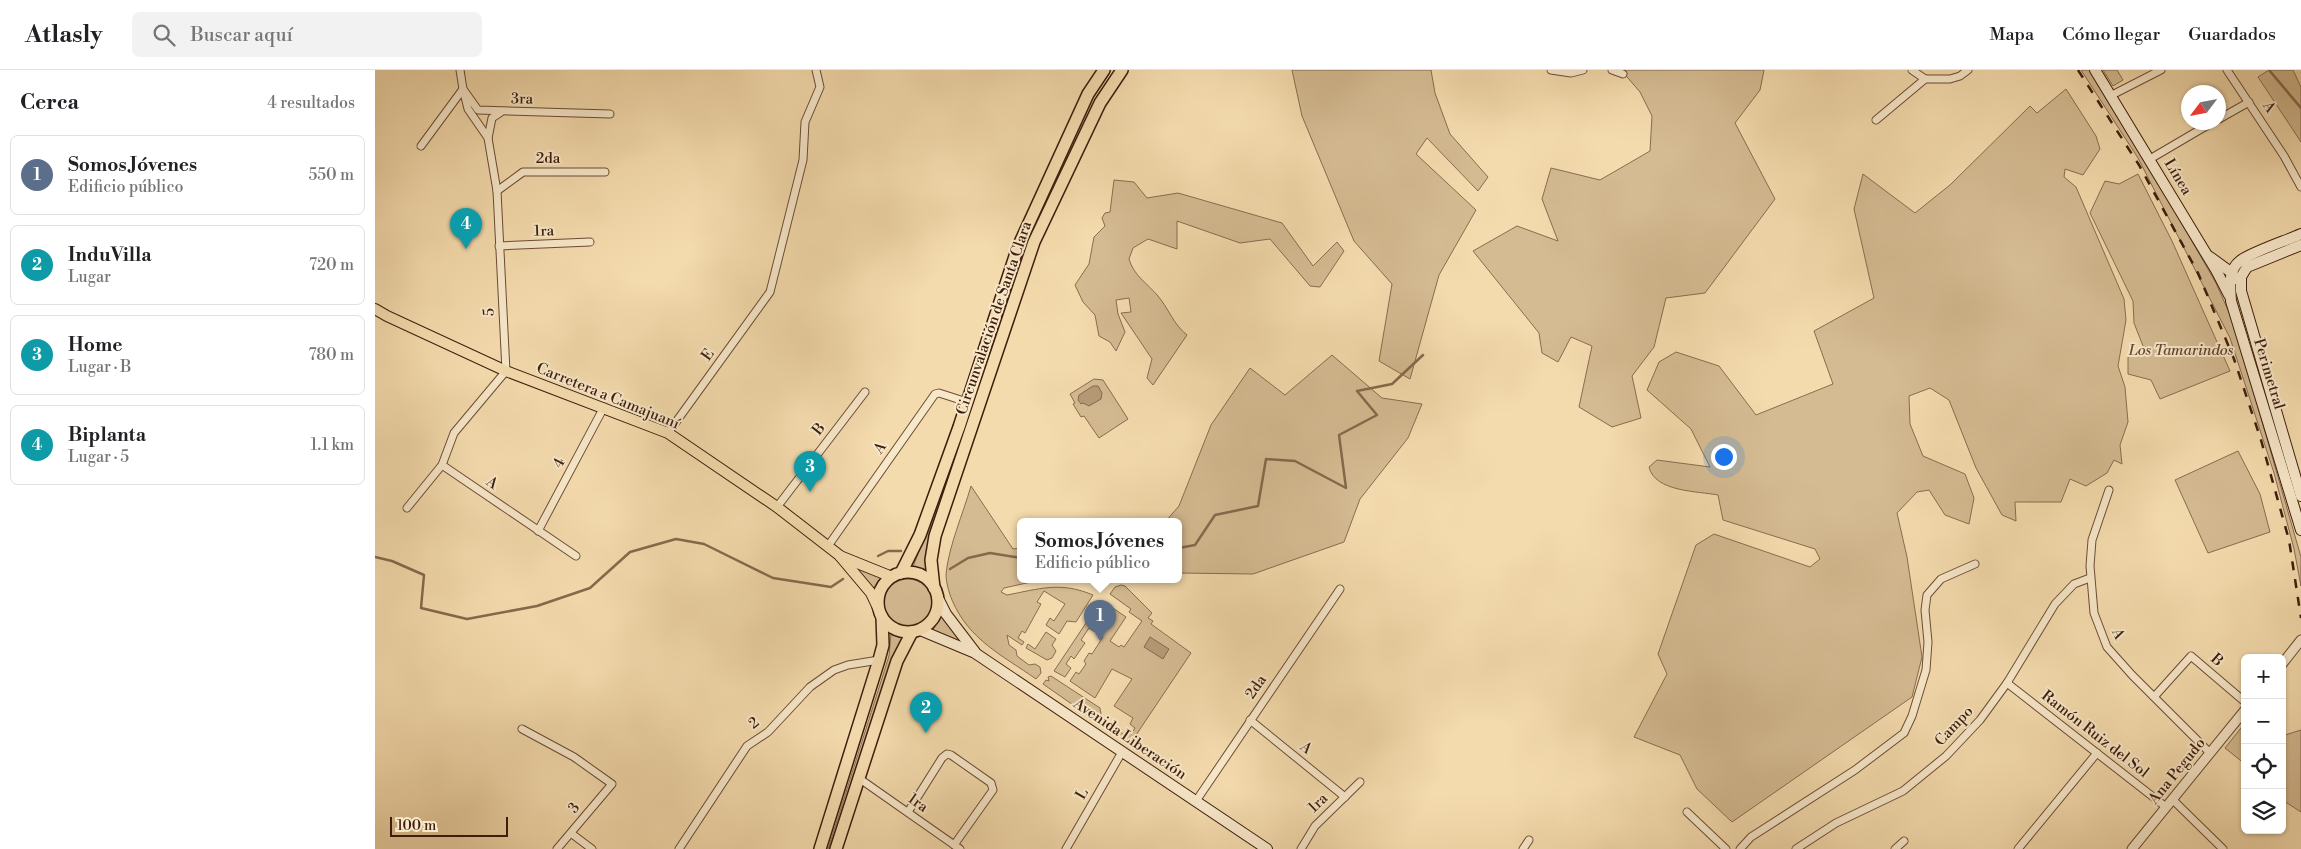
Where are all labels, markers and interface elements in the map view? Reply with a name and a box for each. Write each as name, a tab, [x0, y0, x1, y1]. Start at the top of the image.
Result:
search box	[132, 12, 482, 57]
text: Atlasly	[25, 20, 102, 50]
icon: search	[150, 21, 178, 49]
text: Buscar aquí	[190, 23, 293, 47]
text: Mapa	[1990, 23, 2034, 46]
text: Cómo llegar	[2062, 23, 2160, 46]
text: Guardados	[2188, 23, 2276, 46]
north arrow	[2181, 85, 2226, 130]
street label: 3ra	[511, 89, 534, 109]
text: Cerca	[20, 90, 79, 116]
text: 4 resultados	[267, 93, 355, 113]
street label: A	[2258, 97, 2280, 117]
street label: 2da	[536, 149, 561, 168]
text: Somos Jóvenes	[68, 153, 197, 177]
street label: Línea	[2160, 155, 2196, 199]
text: 1	[33, 165, 41, 185]
text: 550 m	[308, 165, 354, 185]
text: Edificio público	[68, 177, 183, 197]
pin: 4	[450, 208, 482, 249]
street label: Circunvalación de Santa Clara	[952, 218, 1036, 417]
street label: 1ra	[533, 221, 555, 241]
text: InduVilla	[68, 243, 151, 267]
text: 2	[32, 255, 42, 275]
text: 720 m	[309, 255, 354, 275]
text: Lugar	[68, 267, 111, 287]
street label: 5	[479, 307, 499, 317]
text: Home	[68, 333, 122, 357]
street label: Perimetral	[2249, 336, 2289, 412]
park label: Los Tamarindos	[2128, 341, 2234, 360]
text: 3	[32, 345, 42, 365]
text: 780 m	[309, 345, 354, 365]
street label: E	[697, 345, 719, 365]
text: Lugar · B	[68, 357, 132, 377]
street label: Carretera a Camajuaní	[534, 359, 683, 434]
street label: B	[808, 419, 830, 440]
text: Biplanta	[68, 423, 146, 447]
text: 4	[32, 435, 42, 455]
text: 1.1 km	[310, 435, 354, 455]
street label: A	[869, 438, 891, 458]
your location	[1711, 444, 1737, 470]
text: Lugar · 5	[68, 447, 129, 467]
pin: 3	[794, 451, 826, 492]
street label: 4	[549, 455, 570, 471]
street label: A	[482, 472, 502, 494]
popup	[1017, 518, 1182, 583]
text: Somos Jóvenes	[1035, 529, 1164, 553]
text: Edificio público	[1035, 553, 1150, 573]
pin: 1	[1084, 600, 1116, 641]
street label: A	[2107, 624, 2129, 643]
street label: B	[2206, 649, 2227, 671]
map controls	[2241, 654, 2286, 834]
button: +	[2241, 654, 2286, 699]
street label: 2da	[1241, 671, 1271, 703]
street label: Ramón Ruiz del Sol	[2037, 686, 2153, 782]
pin: 2	[910, 692, 942, 733]
street label: Avenida Liberación	[1069, 694, 1190, 784]
button: −	[2241, 699, 2286, 744]
street label: Campo	[1931, 702, 1977, 750]
street label: 2	[745, 713, 763, 733]
street label: Ana Pegudo	[2144, 734, 2210, 809]
street label: A	[1295, 737, 1317, 759]
button: locate	[2241, 744, 2286, 789]
street label: L	[1071, 785, 1093, 803]
street label: 1ra	[904, 789, 932, 817]
street label: 1ra	[1304, 789, 1332, 817]
button: layers	[2241, 789, 2286, 834]
street label: 3	[564, 799, 584, 817]
scale bar	[390, 814, 507, 837]
text: 100 m	[397, 817, 436, 835]

